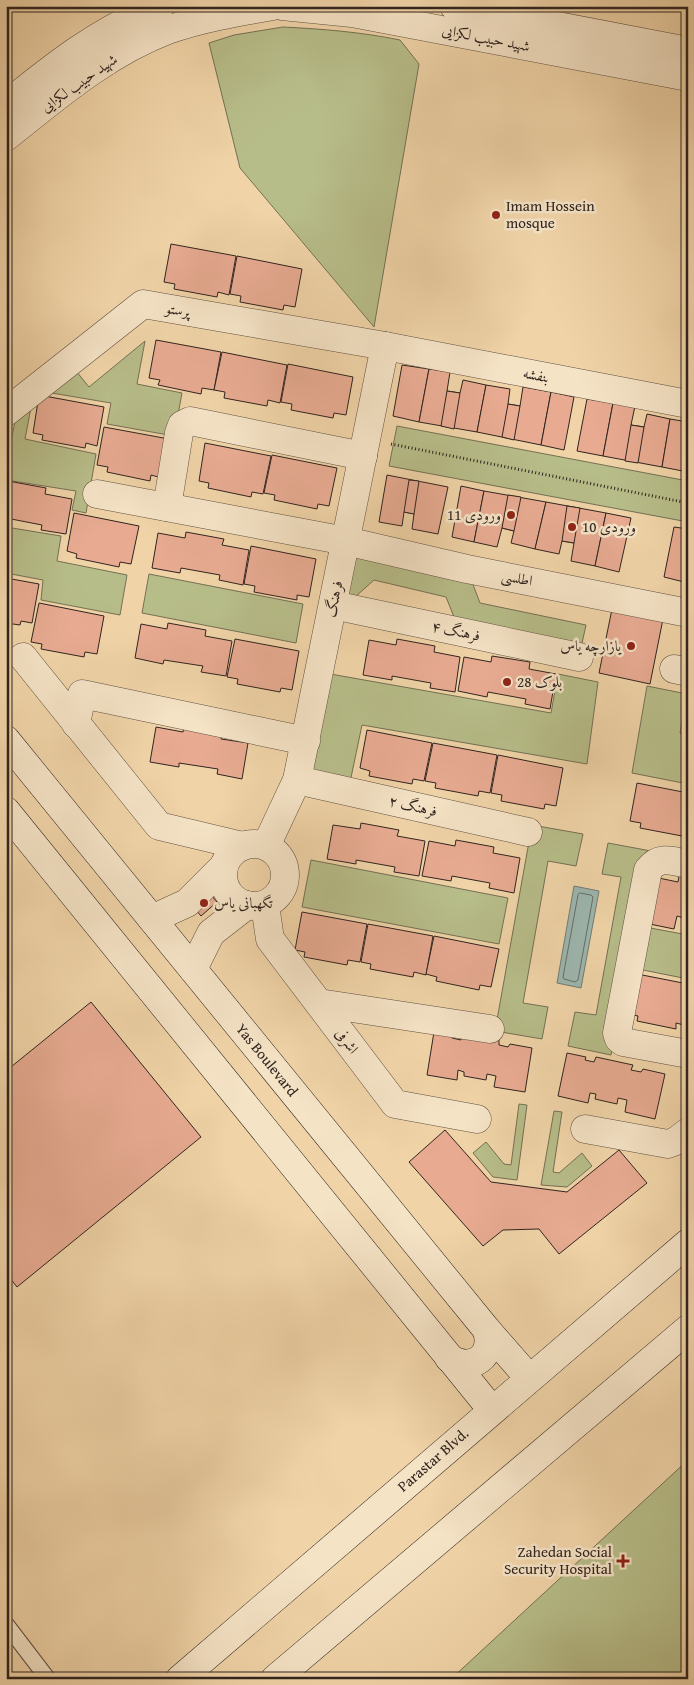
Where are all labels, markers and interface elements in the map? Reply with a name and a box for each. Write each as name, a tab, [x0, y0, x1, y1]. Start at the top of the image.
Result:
street label: شهید حبیب لکزایی	[440, 19, 532, 56]
street label: شهید حبیب لکزایی	[36, 48, 121, 117]
place label: Imam Hossein mosque	[506, 195, 595, 233]
marker: Imam Hossein mosque	[490, 209, 502, 221]
street label: پرستو	[162, 297, 193, 322]
street label: بنفشه	[521, 362, 551, 387]
place label: ورودی 11	[447, 504, 501, 525]
marker: ورودی 11	[505, 509, 517, 521]
place label: ورودی 10	[582, 516, 636, 537]
marker: ورودی 10	[566, 521, 578, 533]
street label: اطلسی	[500, 564, 534, 592]
street label: فرهنگ	[319, 579, 348, 619]
street label: فرهنگ ۴	[430, 615, 482, 646]
place label: یازارچه یاس	[560, 635, 622, 657]
marker: یازارچه یاس	[625, 640, 637, 652]
place label: بلوک 28	[517, 671, 562, 692]
marker: بلوک 28	[501, 676, 513, 688]
street label: فرهنگ ۲	[387, 790, 439, 821]
place label: تگهبانی یاس	[214, 892, 273, 913]
marker: تگهبانی یاس	[198, 897, 210, 909]
street label: Yas Boulevard	[231, 1019, 303, 1101]
street label: اشرفی	[331, 1023, 364, 1058]
street label: Parastar Blvd.	[393, 1423, 473, 1496]
place label: Zahedan Social Security Hospital	[504, 1541, 612, 1579]
marker: Zahedan Social Security Hospital	[616, 1554, 630, 1568]

